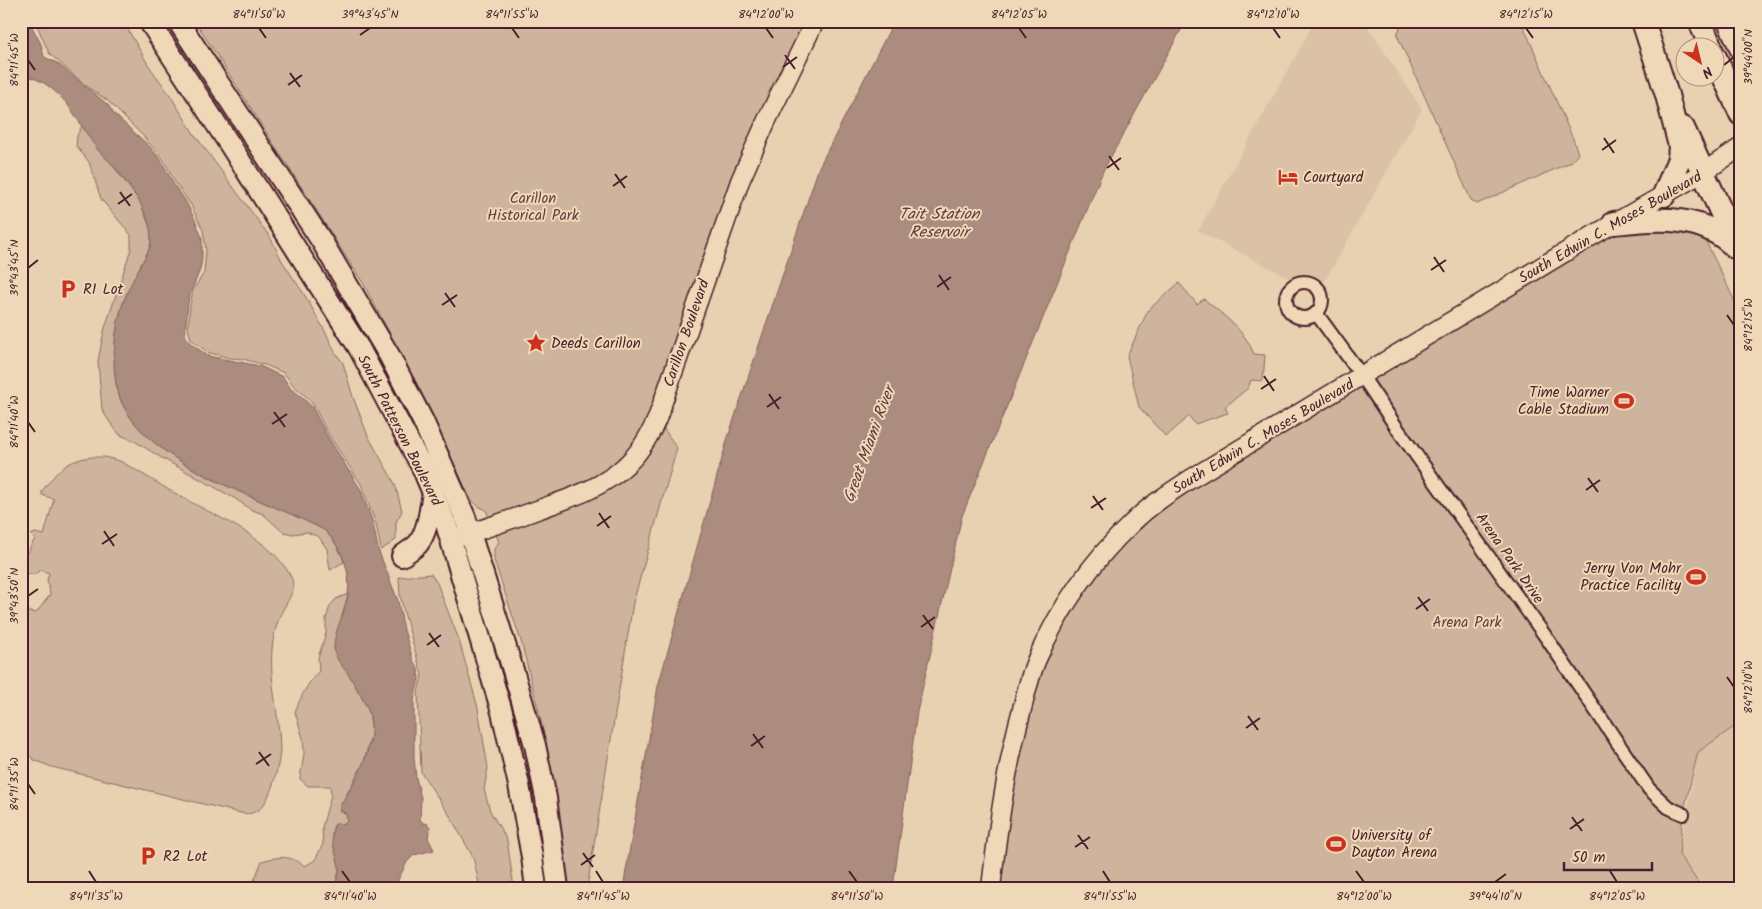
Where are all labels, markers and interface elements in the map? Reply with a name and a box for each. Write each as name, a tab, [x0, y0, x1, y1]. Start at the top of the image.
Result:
text: 84°11'50"W	[233, 5, 285, 24]
text: 39°43'45"N	[341, 5, 399, 24]
text: 84°11'55"W	[485, 5, 539, 24]
text: 84°12'00"W	[738, 5, 794, 24]
text: 84°12'05"W	[991, 5, 1047, 24]
text: 84°12'10"W	[1246, 5, 1300, 24]
text: 84°12'15"W	[1499, 5, 1553, 24]
text: 39°44'00"N	[1739, 29, 1758, 85]
text: 84°11'45"W	[5, 33, 24, 87]
north arrow	[1674, 38, 1724, 88]
text: N	[1697, 60, 1717, 83]
street label: South Edwin C. Moses Boulevard	[1514, 165, 1707, 290]
hotel icon: Courtyard	[1277, 166, 1299, 188]
place label: Courtyard	[1303, 166, 1364, 190]
park label: Carillon Historical Park	[487, 187, 580, 228]
water label: Tait Station Reservoir	[899, 202, 981, 245]
text: 39°43'45"N	[5, 239, 24, 297]
street label: Carillon Boulevard	[657, 276, 717, 390]
parking icon: R1 Lot	[57, 278, 79, 300]
place label: R1 Lot	[83, 278, 123, 302]
text: 84°12'15"W	[1739, 298, 1758, 352]
place icon: Deeds Carillon	[525, 332, 547, 354]
place label: Deeds Carillon	[551, 332, 641, 356]
street label: South Patterson Boulevard	[350, 350, 448, 511]
street label: South Edwin C. Moses Boulevard	[1168, 373, 1359, 501]
water label: Great Miami River	[837, 380, 903, 506]
place label: Time Warner Cable Stadium	[1518, 381, 1610, 422]
sports icon: Time Warner Cable Stadium	[1613, 390, 1635, 412]
text: 84°11'40"W	[5, 395, 24, 449]
street label: Arena Park Drive	[1469, 508, 1550, 609]
place label: Jerry Von Mohr Practice Facility	[1580, 557, 1682, 598]
sports icon: Jerry Von Mohr Practice Facility	[1685, 566, 1707, 588]
text: 39°43'50"N	[5, 568, 24, 624]
park label: Arena Park	[1432, 611, 1502, 635]
text: 84°12'10"W	[1739, 660, 1758, 714]
text: 84°11'35"W	[5, 757, 24, 811]
place label: University of Dayton Arena	[1351, 824, 1437, 865]
sports icon: University of Dayton Arena	[1325, 833, 1347, 855]
scale bar	[1564, 839, 1652, 871]
parking icon: R2 Lot	[137, 845, 159, 867]
place label: R2 Lot	[163, 845, 207, 869]
text: 50 m	[1572, 846, 1606, 870]
text: 84°11'35"W	[69, 887, 123, 906]
text: 84°11'40"W	[323, 887, 377, 906]
text: 84°11'45"W	[576, 887, 630, 906]
text: 84°11'50"W	[831, 887, 883, 906]
text: 84°11'55"W	[1083, 887, 1137, 906]
text: 84°12'00"W	[1336, 887, 1392, 906]
text: 39°44'10"N	[1468, 887, 1522, 906]
text: 84°12'05"W	[1589, 887, 1645, 906]

